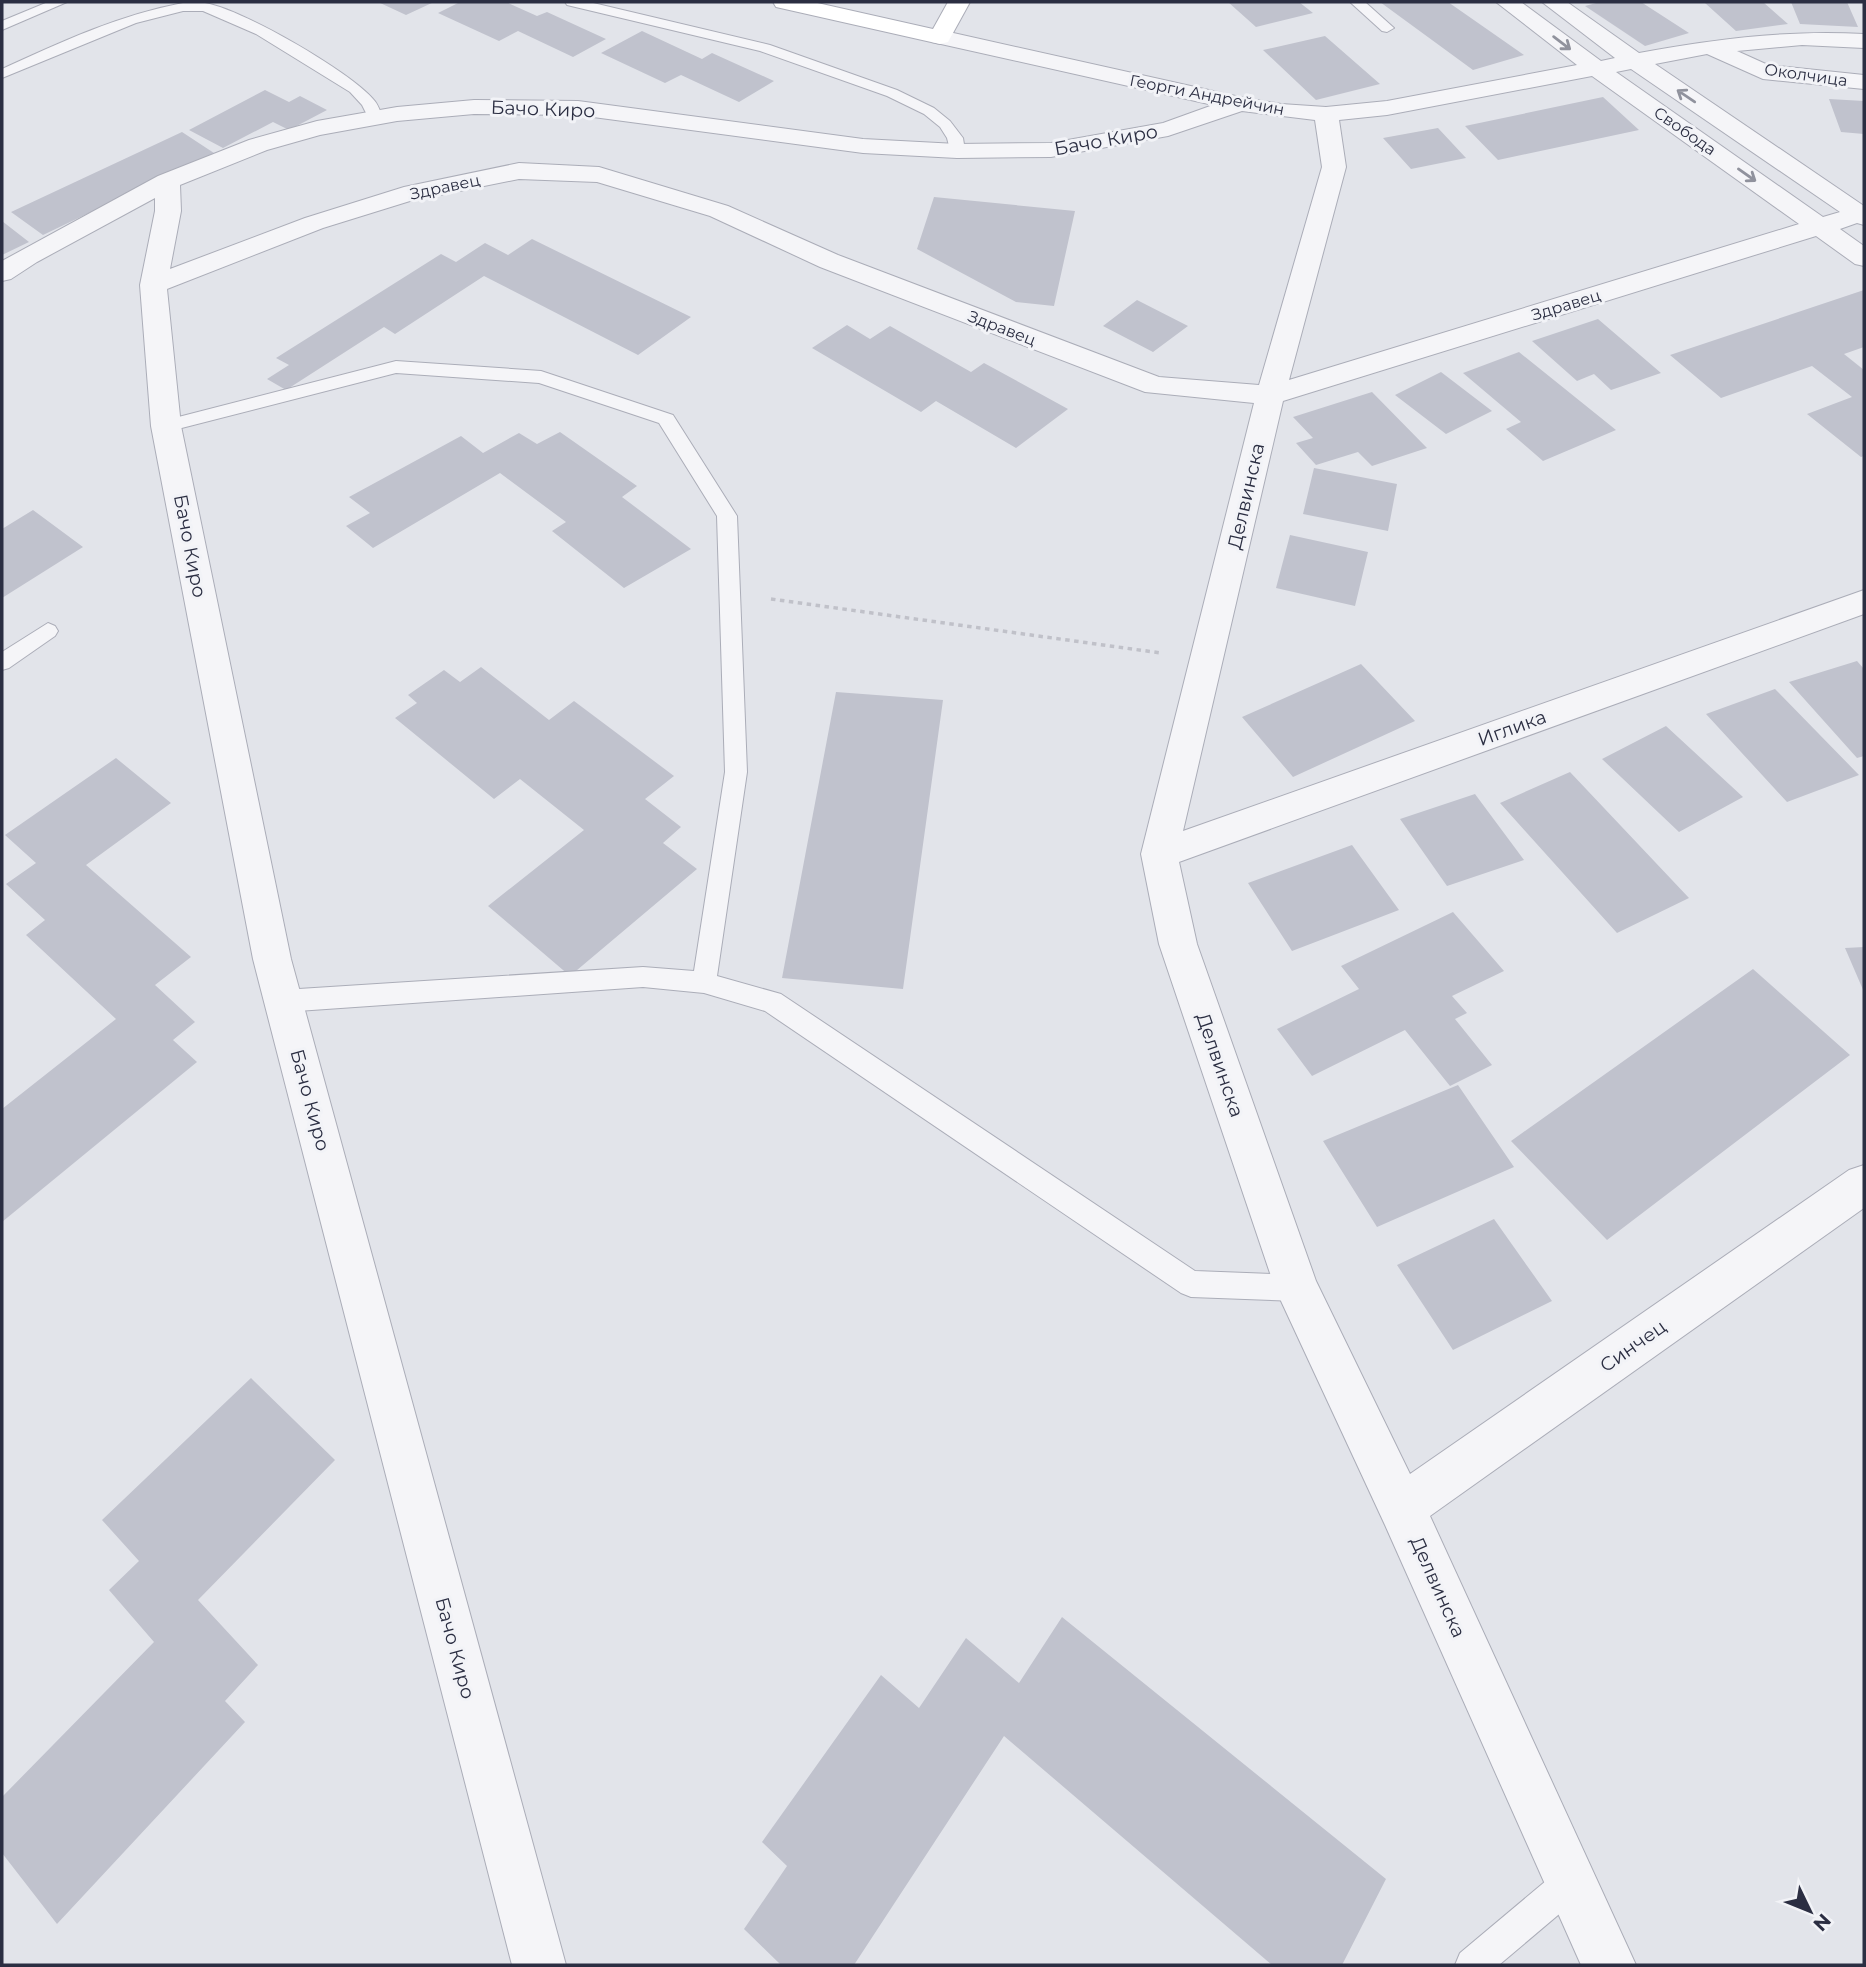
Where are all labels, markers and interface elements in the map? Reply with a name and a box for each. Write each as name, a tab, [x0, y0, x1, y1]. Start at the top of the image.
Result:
one-way arrow	[1552, 35, 1571, 50]
street label: Околчица	[1763, 60, 1849, 90]
street label: Георги Андрейчин	[1128, 71, 1286, 119]
one-way arrow	[1677, 89, 1696, 103]
street label: Бачо Киро	[490, 96, 596, 122]
street label: Свобода	[1650, 103, 1720, 159]
street label: Бачо Киро	[1052, 120, 1160, 160]
one-way arrow	[1737, 168, 1756, 182]
street label: Здравец	[408, 170, 482, 204]
street label: Здравец	[1529, 285, 1603, 324]
street label: Здравец	[965, 306, 1039, 350]
street label: Делвинска	[1223, 441, 1269, 551]
street label: Бачо Киро	[169, 492, 211, 600]
street label: Иглика	[1475, 705, 1549, 751]
street label: Делвинска	[1191, 1010, 1249, 1120]
street label: Бачо Киро	[285, 1046, 335, 1154]
street label: Синчец	[1595, 1315, 1671, 1377]
street label: Делвинска	[1405, 1533, 1471, 1641]
street label: Бачо Киро	[430, 1594, 480, 1702]
north arrow	[1775, 1876, 1845, 1946]
text: N	[1808, 1909, 1836, 1936]

